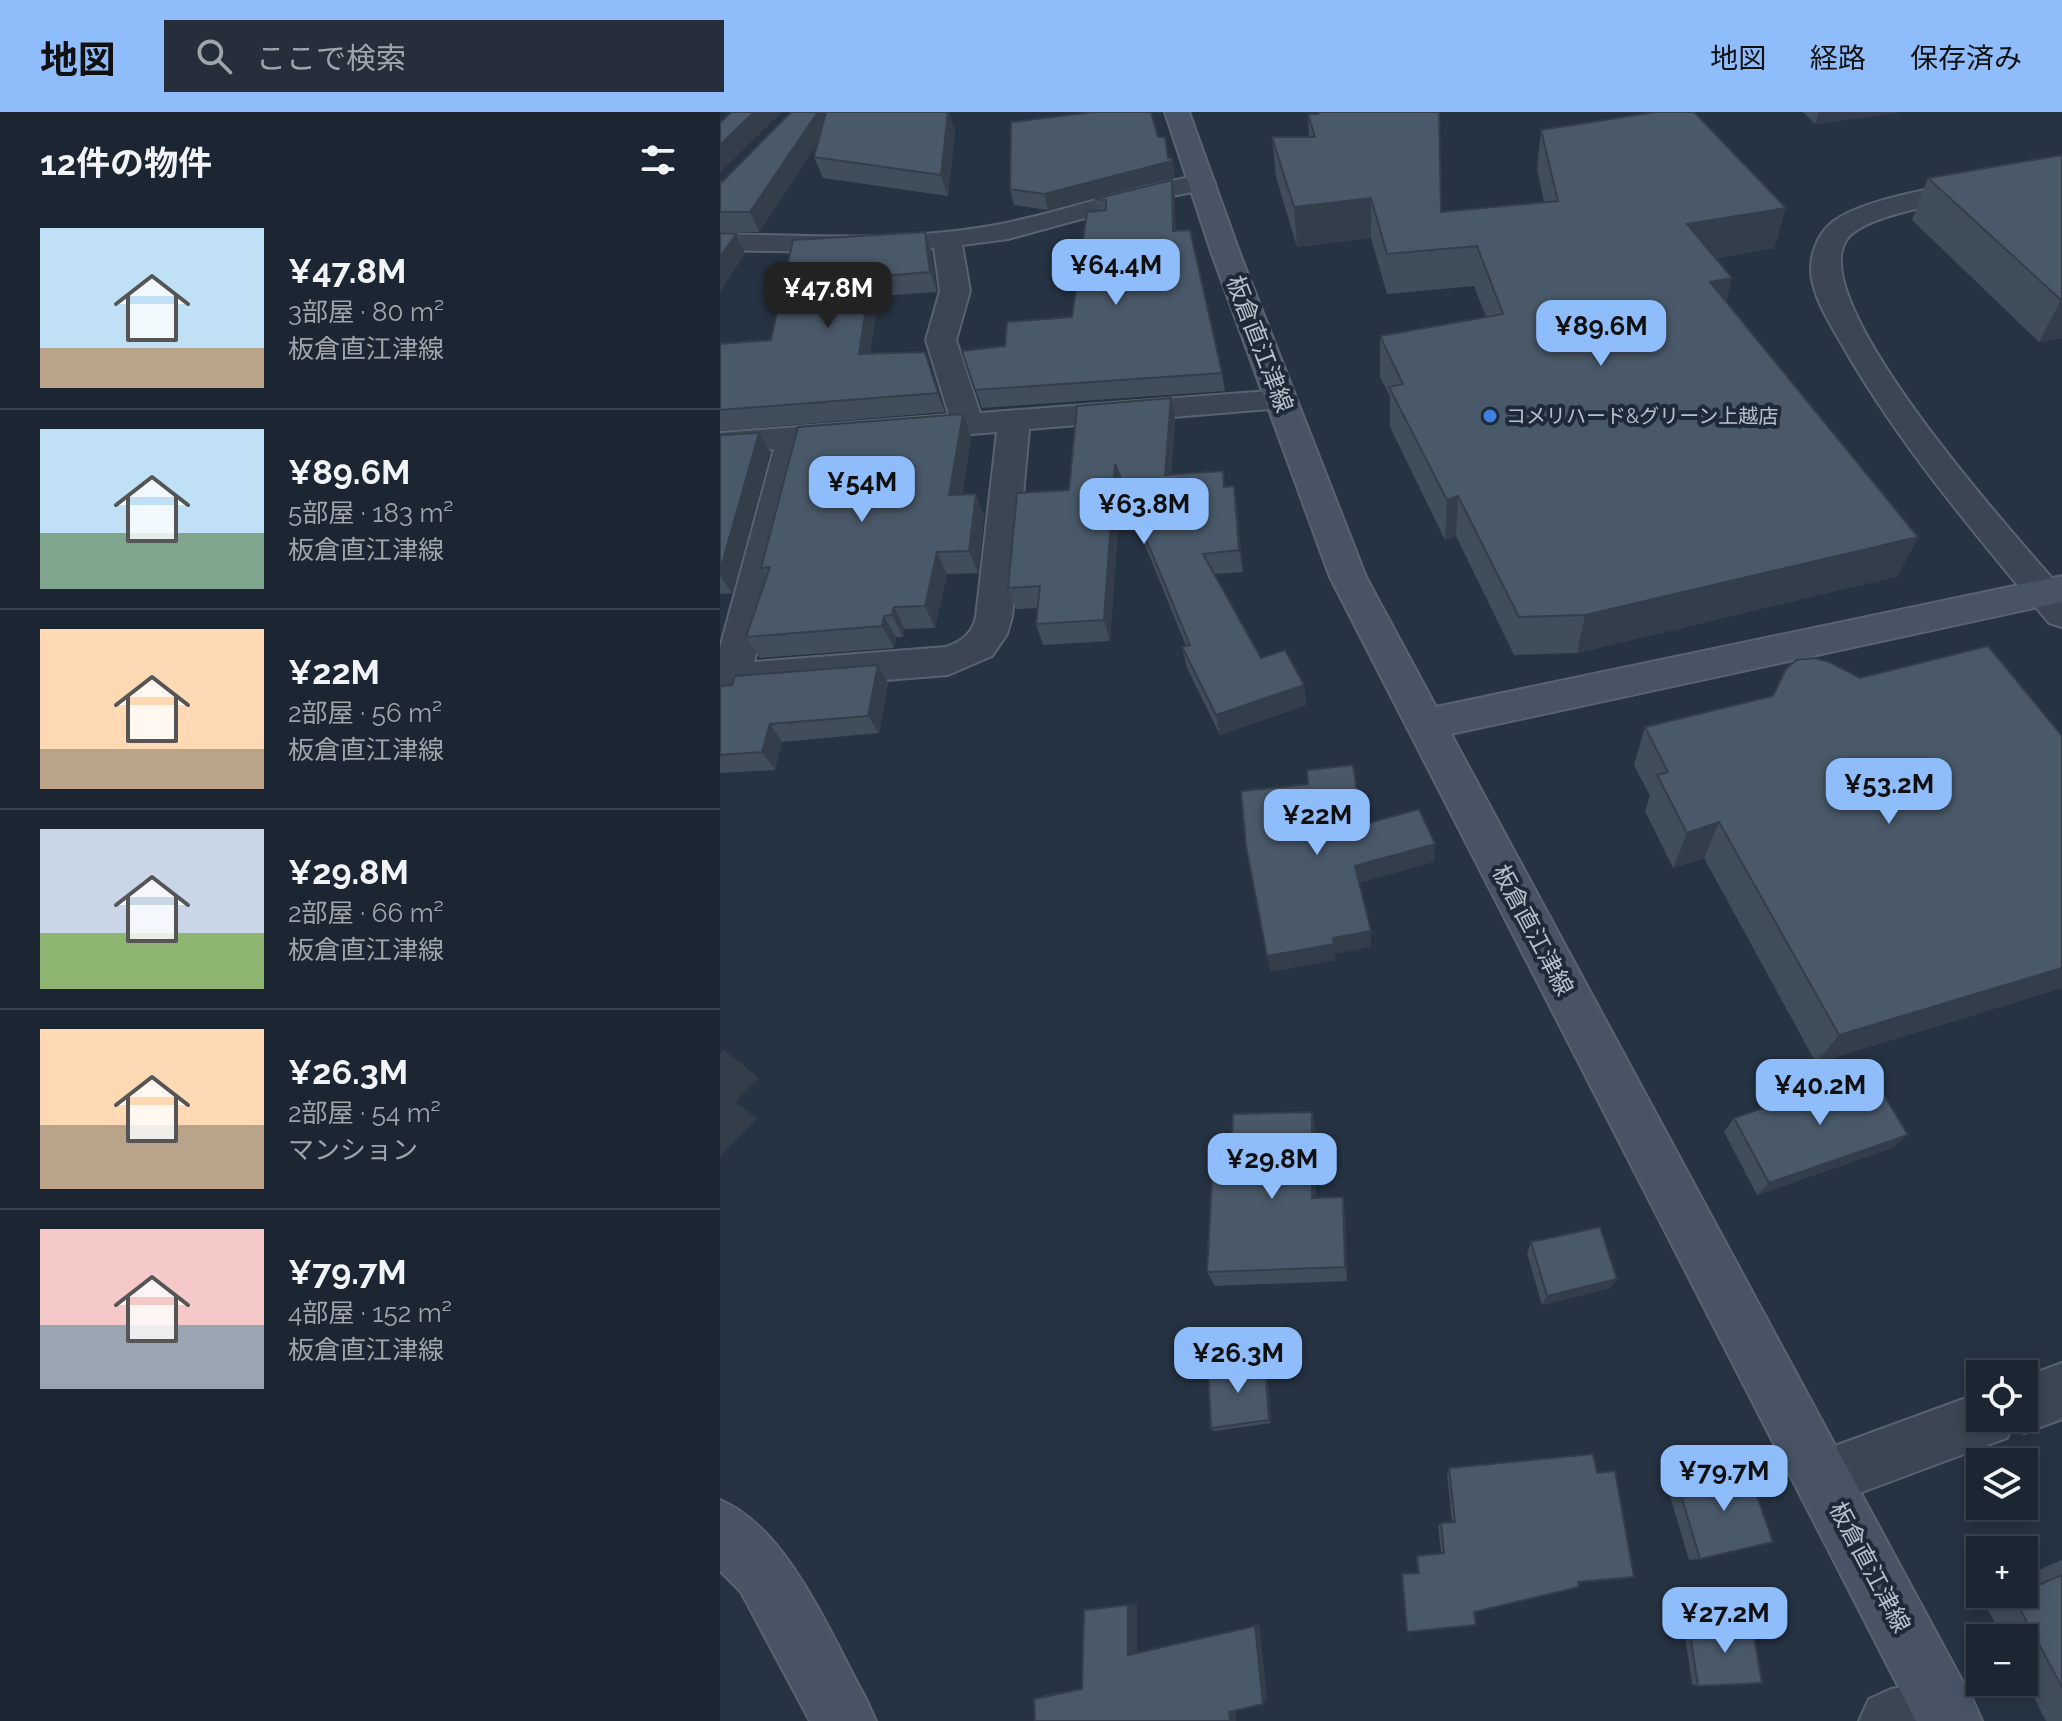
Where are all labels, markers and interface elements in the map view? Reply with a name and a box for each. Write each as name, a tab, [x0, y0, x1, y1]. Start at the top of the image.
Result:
search box	[164, 20, 724, 92]
icon: search	[192, 34, 236, 78]
text: 地図	[40, 37, 116, 82]
text: ここで検索	[256, 41, 406, 76]
text: 地図	[1710, 42, 1766, 75]
text: 経路	[1810, 42, 1866, 75]
text: 保存済み	[1910, 42, 2022, 75]
icon: filters	[636, 138, 680, 182]
text: 12件の物件	[40, 143, 212, 183]
pin: ¥64.4M	[1051, 239, 1181, 307]
text: ¥64.4M	[1070, 250, 1162, 280]
text: ¥47.8M	[288, 251, 406, 291]
icon: home	[104, 260, 200, 356]
pin: ¥47.8M	[763, 262, 893, 330]
street label: 板倉直江津線	[1221, 272, 1299, 416]
text: ¥47.8M	[783, 273, 873, 303]
text: 3部屋 · 80 m²	[288, 297, 444, 327]
pin: ¥89.6M	[1536, 300, 1666, 368]
text: ¥89.6M	[1554, 311, 1648, 341]
text: 板倉直江津線	[288, 334, 444, 364]
place label: コメリハード&グリーン上越店	[1506, 404, 1778, 428]
marker: コメリハード&グリーン上越店	[1481, 407, 1499, 425]
text: ¥89.6M	[288, 452, 410, 492]
pin: ¥54M	[815, 456, 909, 524]
icon: home	[104, 461, 200, 557]
text: ¥54M	[827, 467, 897, 497]
pin: ¥63.8M	[1079, 478, 1209, 546]
text: ¥63.8M	[1098, 489, 1190, 519]
text: 5部屋 · 183 m²	[288, 498, 453, 528]
text: 板倉直江津線	[288, 535, 444, 565]
text: ¥22M	[288, 652, 380, 692]
icon: home	[104, 661, 200, 757]
text: 2部屋 · 56 m²	[288, 698, 442, 728]
text: 板倉直江津線	[288, 735, 444, 765]
pin: ¥53.2M	[1824, 758, 1954, 826]
text: ¥53.2M	[1844, 769, 1934, 799]
pin: ¥22M	[1270, 789, 1364, 857]
text: ¥22M	[1282, 800, 1352, 830]
text: ¥29.8M	[288, 852, 409, 892]
street label: 板倉直江津線	[1486, 860, 1580, 1000]
icon: home	[104, 861, 200, 957]
text: 2部屋 · 66 m²	[288, 898, 444, 928]
text: 板倉直江津線	[288, 935, 444, 965]
text: ¥26.3M	[288, 1052, 408, 1092]
pin: ¥40.2M	[1755, 1059, 1885, 1127]
icon: home	[104, 1061, 200, 1157]
text: ¥40.2M	[1774, 1070, 1866, 1100]
text: 2部屋 · 54 m²	[288, 1098, 441, 1128]
pin: ¥29.8M	[1207, 1133, 1337, 1201]
text: マンション	[288, 1135, 418, 1165]
text: ¥29.8M	[1226, 1144, 1318, 1174]
text: ¥79.7M	[288, 1252, 407, 1292]
icon: home	[104, 1261, 200, 1357]
text: 4部屋 · 152 m²	[288, 1298, 452, 1328]
pin: ¥26.3M	[1173, 1327, 1303, 1395]
text: 板倉直江津線	[288, 1335, 444, 1365]
text: ¥26.3M	[1192, 1338, 1284, 1368]
map controls	[1966, 1360, 2038, 1696]
button: locate	[1966, 1360, 2038, 1432]
pin: ¥79.7M	[1659, 1445, 1789, 1513]
button: layers	[1966, 1448, 2038, 1520]
text: ¥79.7M	[1679, 1456, 1769, 1486]
street label: 板倉直江津線	[1823, 1497, 1917, 1637]
button: +	[1966, 1536, 2038, 1608]
pin: ¥27.2M	[1660, 1587, 1790, 1655]
text: ¥27.2M	[1680, 1598, 1770, 1628]
button: −	[1966, 1624, 2038, 1696]

